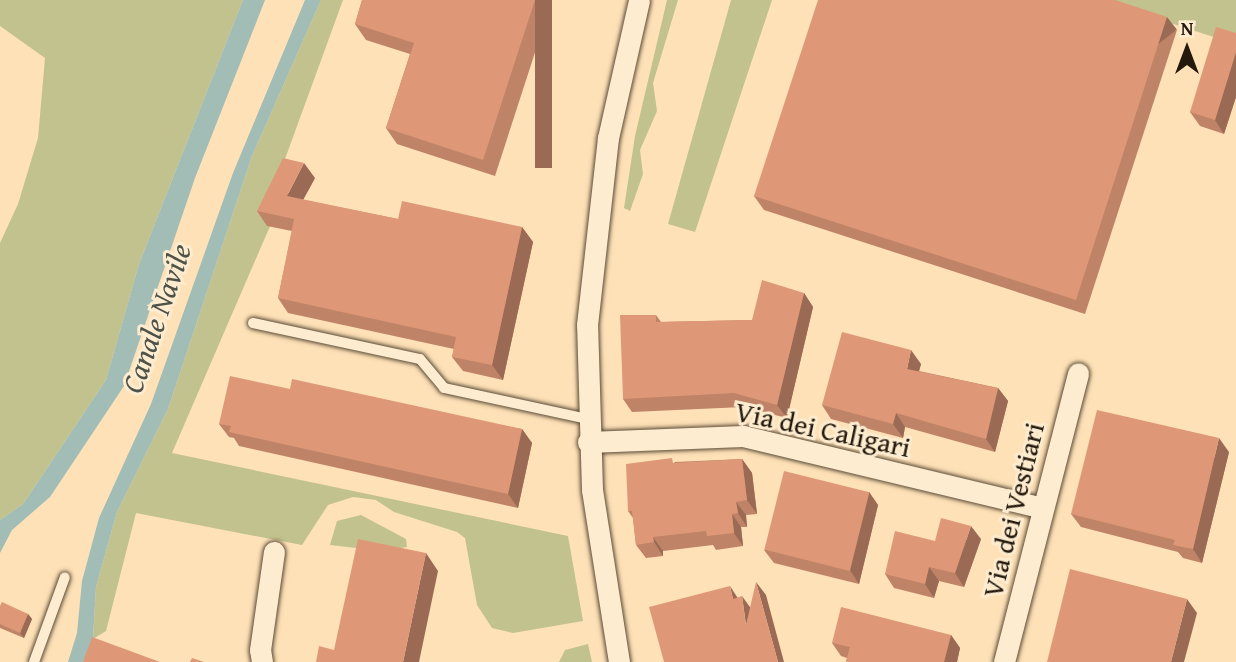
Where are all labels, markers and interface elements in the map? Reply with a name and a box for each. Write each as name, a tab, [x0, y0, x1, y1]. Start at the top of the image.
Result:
north arrow	[1152, 14, 1222, 84]
text: N	[1181, 14, 1193, 42]
water label: Canale Navile	[114, 239, 198, 397]
street label: Via dei Caligari	[732, 394, 914, 464]
street label: Via dei Vestiari	[975, 419, 1051, 601]

